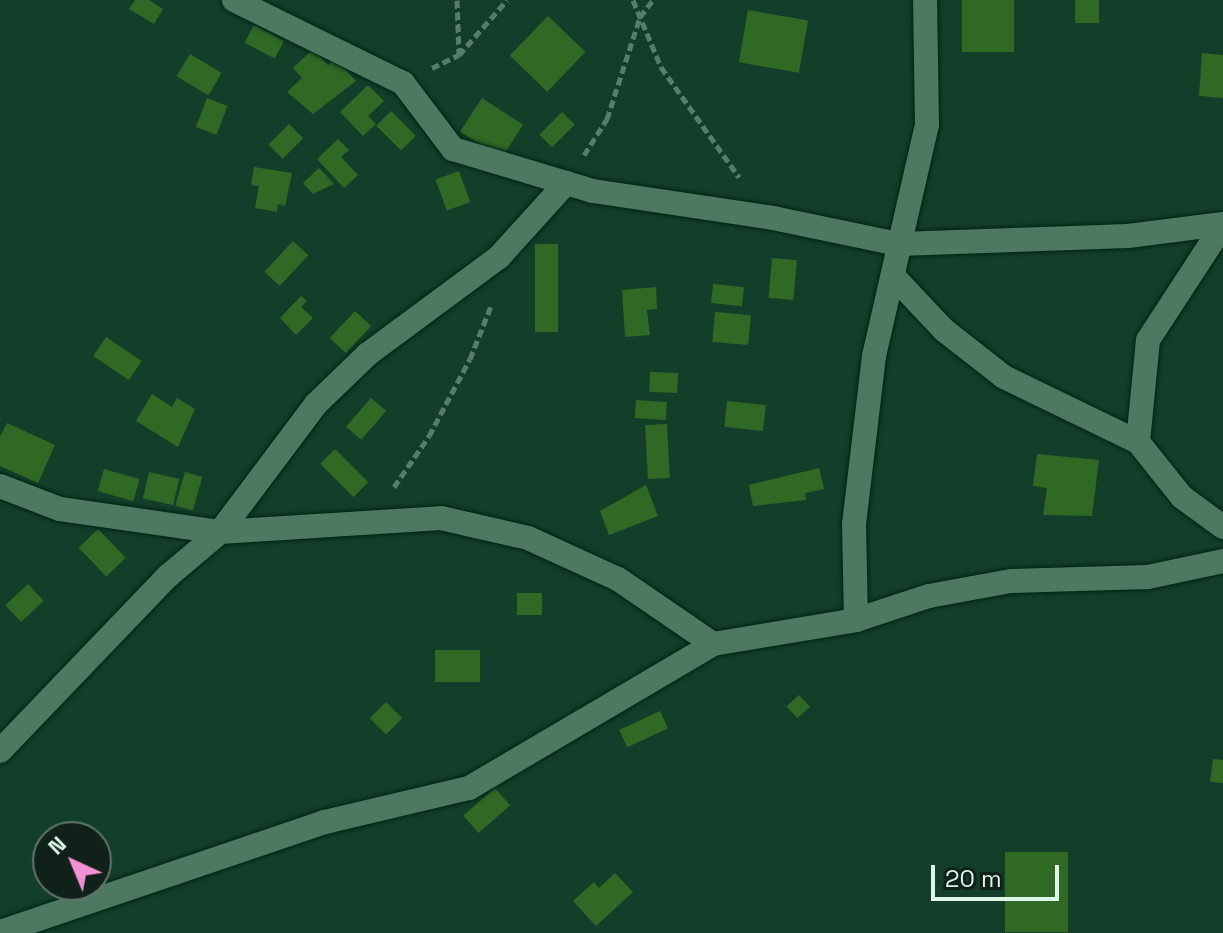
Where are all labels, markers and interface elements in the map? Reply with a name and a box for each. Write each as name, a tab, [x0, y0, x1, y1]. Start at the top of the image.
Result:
north arrow	[32, 821, 112, 901]
text: N	[42, 830, 72, 860]
scale bar	[935, 849, 1063, 899]
text: 20 m	[945, 863, 1002, 894]

